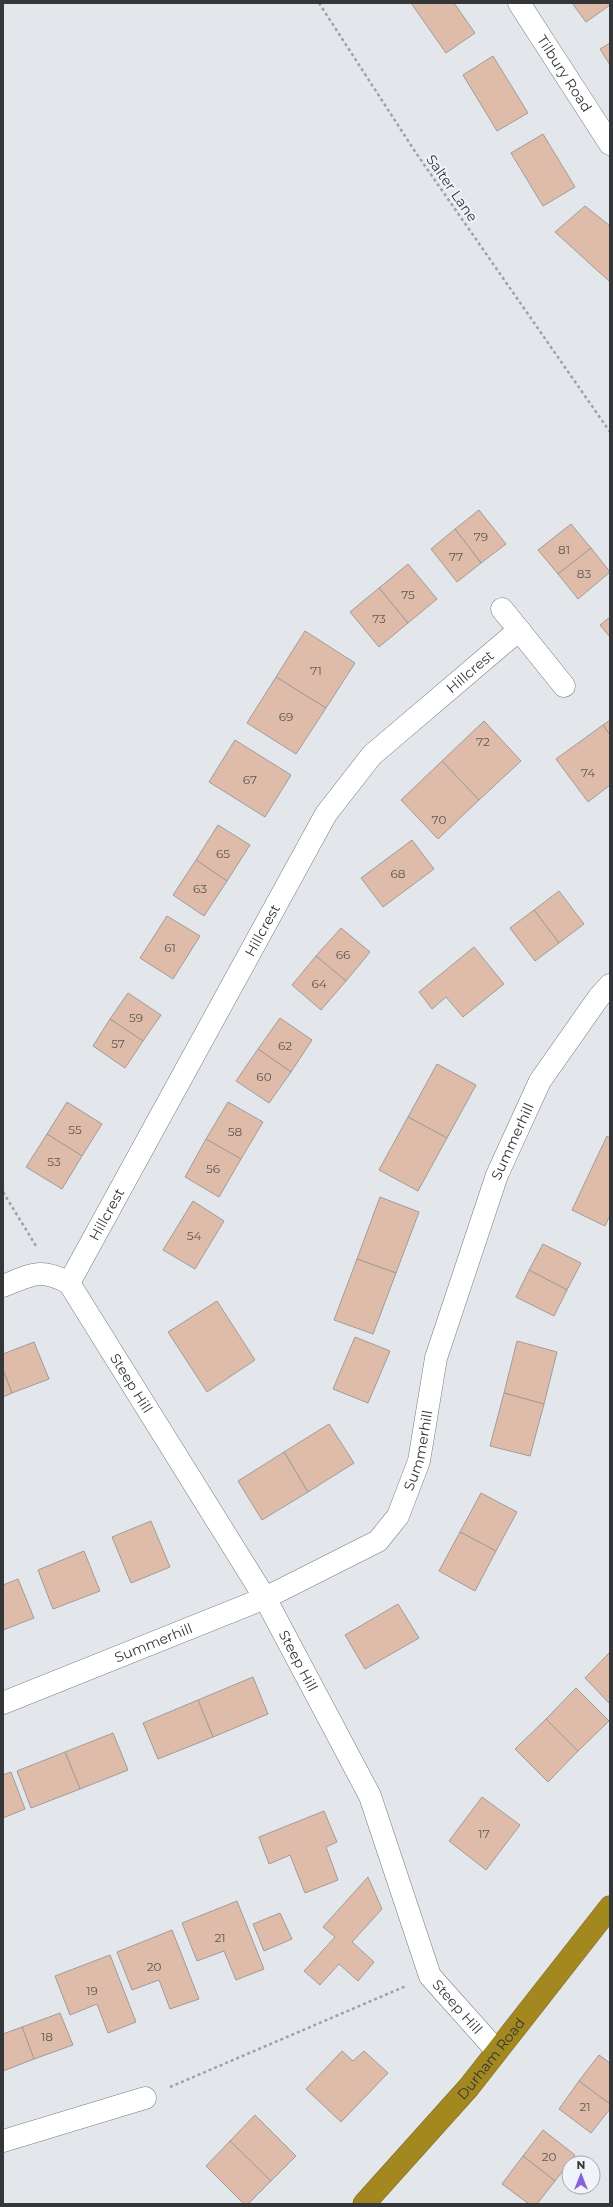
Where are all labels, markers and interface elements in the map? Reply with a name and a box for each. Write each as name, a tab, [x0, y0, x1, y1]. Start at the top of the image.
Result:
street label: Tilbury Road	[533, 32, 596, 115]
street label: Salter Lane	[422, 151, 482, 225]
house number: 79	[474, 529, 488, 544]
house number: 81	[558, 542, 570, 557]
house number: 77	[449, 549, 463, 564]
house number: 83	[577, 566, 591, 581]
house number: 75	[401, 587, 415, 602]
house number: 73	[372, 611, 386, 626]
street label: Hillcrest	[442, 646, 498, 697]
house number: 71	[310, 663, 322, 678]
house number: 69	[279, 709, 293, 724]
house number: 72	[476, 734, 490, 749]
house number: 74	[581, 765, 595, 780]
house number: 67	[243, 772, 257, 787]
house number: 70	[432, 812, 446, 827]
house number: 65	[216, 846, 230, 861]
house number: 68	[391, 866, 406, 881]
house number: 63	[193, 881, 207, 896]
street label: Hillcrest	[241, 901, 284, 960]
house number: 61	[164, 940, 176, 955]
house number: 66	[336, 947, 350, 962]
house number: 64	[311, 976, 327, 991]
house number: 59	[129, 1010, 143, 1025]
house number: 57	[111, 1036, 125, 1051]
house number: 62	[278, 1038, 292, 1053]
house number: 60	[256, 1069, 272, 1084]
street label: Summerhill	[487, 1100, 538, 1183]
house number: 55	[68, 1122, 82, 1137]
house number: 58	[228, 1124, 243, 1139]
house number: 53	[47, 1154, 61, 1169]
house number: 56	[206, 1161, 220, 1176]
street label: Hillcrest	[85, 1185, 128, 1244]
house number: 54	[187, 1228, 201, 1243]
street label: Steep Hill	[106, 1350, 157, 1416]
street label: Summerhill	[400, 1409, 436, 1493]
street label: Summerhill	[112, 1619, 195, 1666]
street label: Steep Hill	[275, 1627, 322, 1694]
house number: 17	[478, 1826, 490, 1841]
house number: 21	[214, 1930, 226, 1945]
house number: 20	[147, 1959, 161, 1974]
street label: Steep Hill	[428, 1976, 486, 2038]
house number: 19	[86, 1983, 98, 1998]
street label: Durham Road	[453, 2014, 529, 2103]
house number: 18	[41, 2029, 53, 2044]
house number: 21	[579, 2099, 591, 2114]
house number: 20	[542, 2149, 556, 2164]
north arrow	[561, 2155, 601, 2195]
text: N	[577, 2158, 585, 2172]

